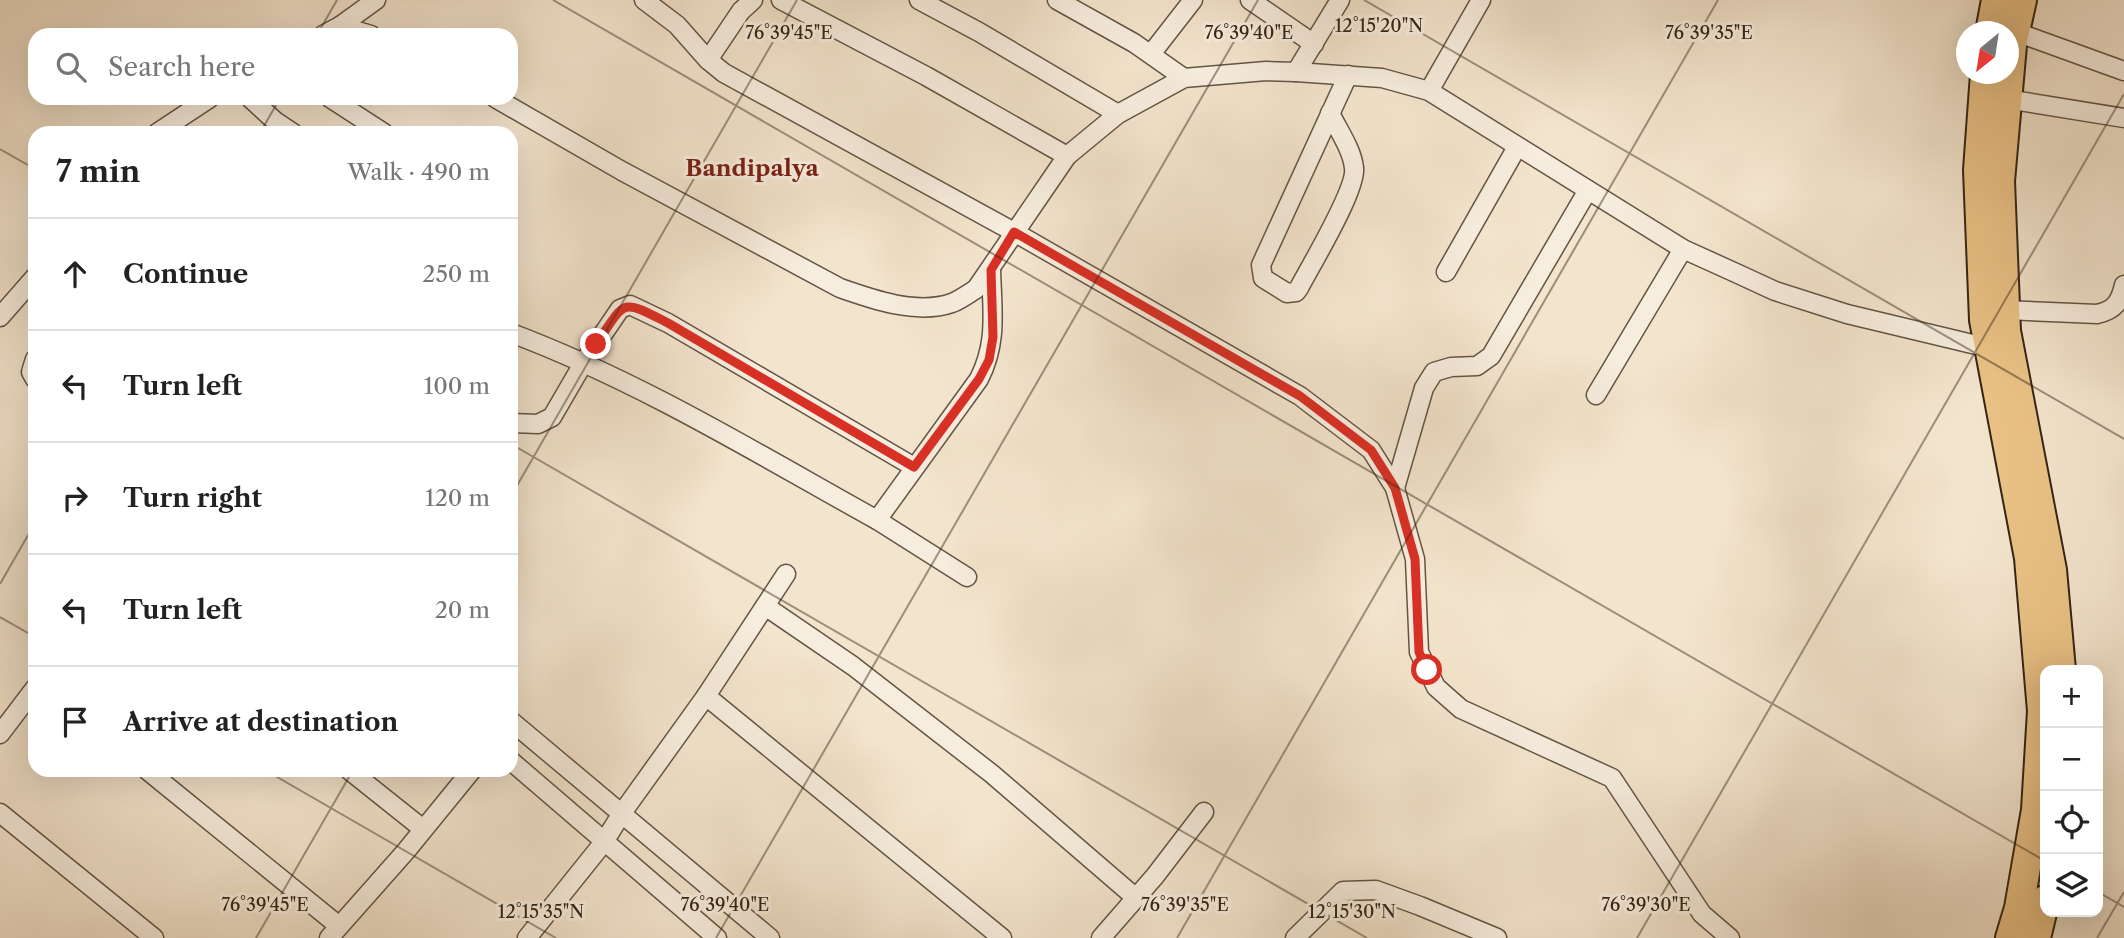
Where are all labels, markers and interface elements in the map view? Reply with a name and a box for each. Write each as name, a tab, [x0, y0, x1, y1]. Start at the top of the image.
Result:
text: 12°15'20"N	[1335, 15, 1423, 37]
north arrow	[1956, 21, 2019, 84]
text: 76°39'45"E	[745, 22, 833, 44]
text: 76°39'40"E	[1205, 22, 1293, 44]
text: 76°39'35"E	[1665, 22, 1753, 44]
search box	[28, 28, 518, 105]
icon: search	[52, 48, 90, 86]
text: Search here	[108, 51, 255, 83]
text: 7 min	[56, 153, 140, 190]
district label: Bandipalya	[685, 154, 819, 182]
text: Walk · 490 m	[347, 158, 490, 186]
icon: ahead	[56, 255, 94, 293]
text: Continue	[123, 258, 248, 290]
text: 250 m	[422, 260, 490, 288]
route end	[580, 328, 611, 359]
icon: left	[56, 367, 94, 405]
text: Turn left	[123, 370, 242, 402]
text: 100 m	[424, 372, 490, 400]
icon: right	[56, 479, 94, 517]
text: Turn right	[123, 482, 262, 514]
text: 120 m	[425, 484, 490, 512]
icon: left	[56, 591, 94, 629]
text: Turn left	[123, 594, 242, 626]
text: 20 m	[435, 596, 490, 624]
route start	[1411, 654, 1442, 685]
map controls	[2040, 665, 2103, 917]
button: +	[2040, 665, 2103, 728]
icon: arrive	[56, 703, 94, 741]
text: Arrive at destination	[123, 706, 398, 738]
button: −	[2040, 728, 2103, 791]
button: locate	[2040, 791, 2103, 854]
button: layers	[2040, 854, 2103, 917]
text: 76°39'45"E	[221, 894, 309, 916]
text: 76°39'40"E	[681, 894, 769, 916]
text: 76°39'35"E	[1141, 894, 1229, 916]
text: 76°39'30"E	[1601, 894, 1691, 916]
text: 12°15'35"N	[498, 901, 584, 923]
text: 12°15'30"N	[1308, 901, 1396, 923]

